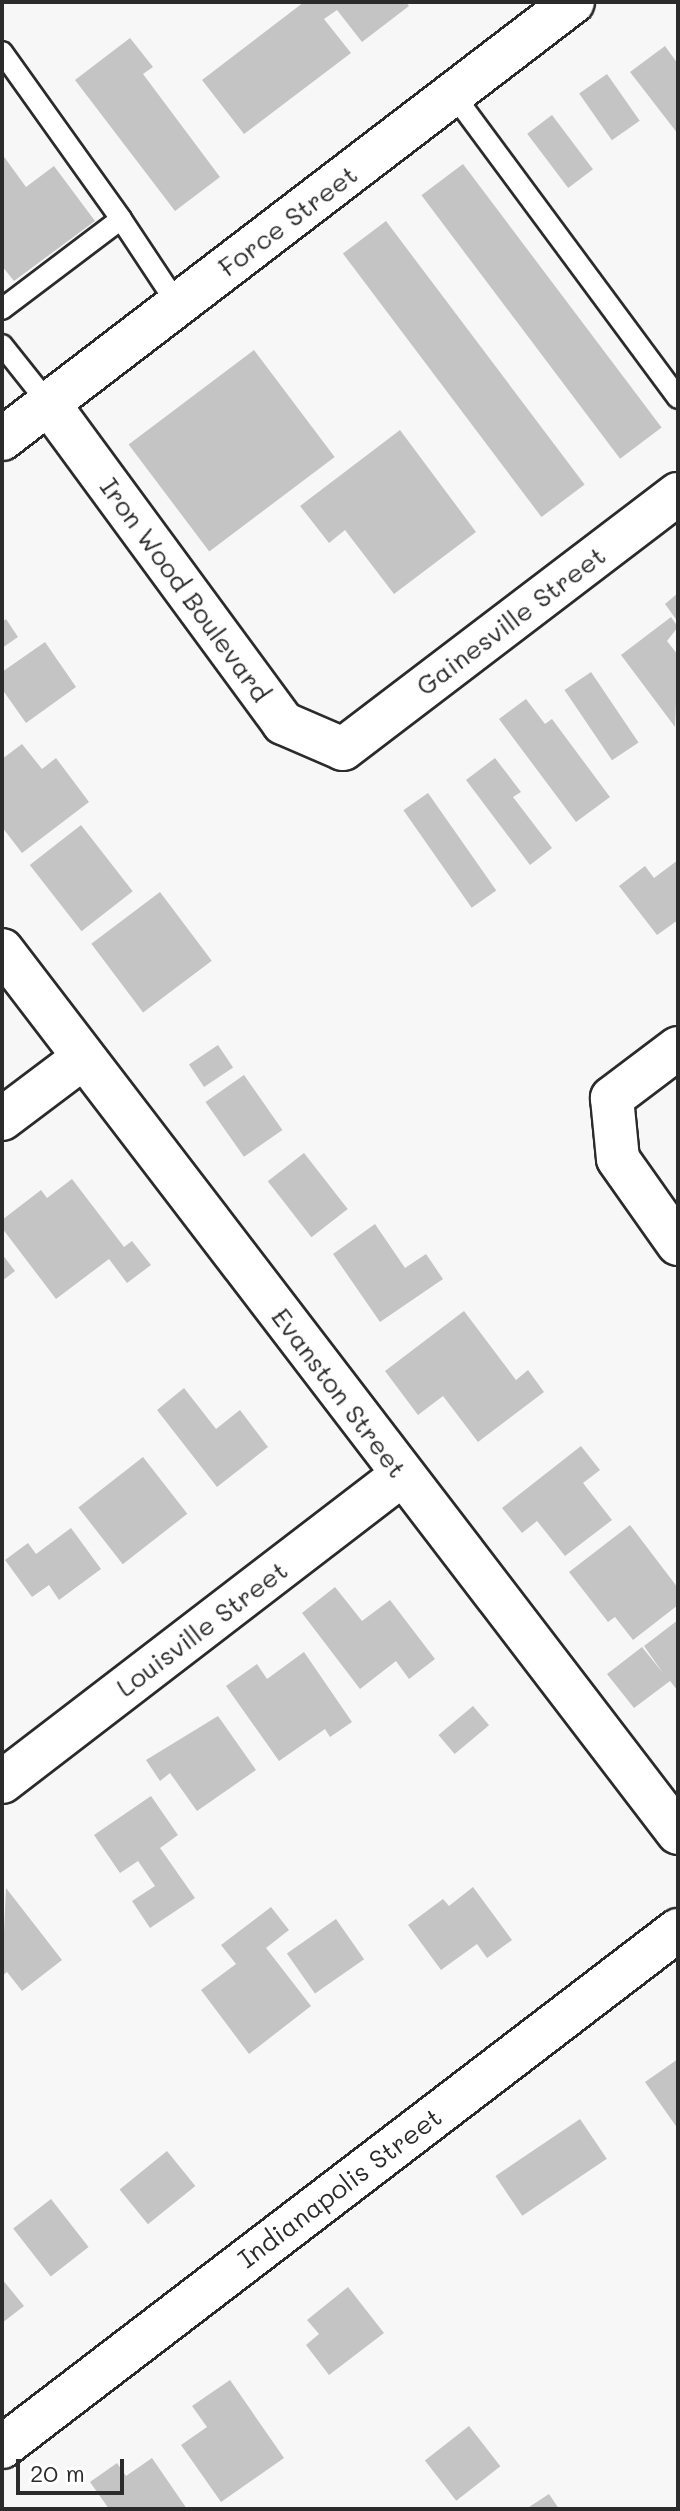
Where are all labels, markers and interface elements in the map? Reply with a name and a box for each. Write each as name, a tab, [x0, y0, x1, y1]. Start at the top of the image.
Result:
street label: Force Street	[213, 159, 363, 283]
street label: Iron Wood Boulevard	[93, 472, 277, 708]
street label: Gainesville Street	[410, 540, 612, 702]
street label: Evanston Street	[265, 1302, 413, 1484]
street label: Louisville Street	[110, 1555, 294, 1703]
street label: Indianapolis Street	[232, 2101, 448, 2275]
scale bar	[20, 2443, 128, 2493]
text: 20 m	[30, 2457, 85, 2488]

